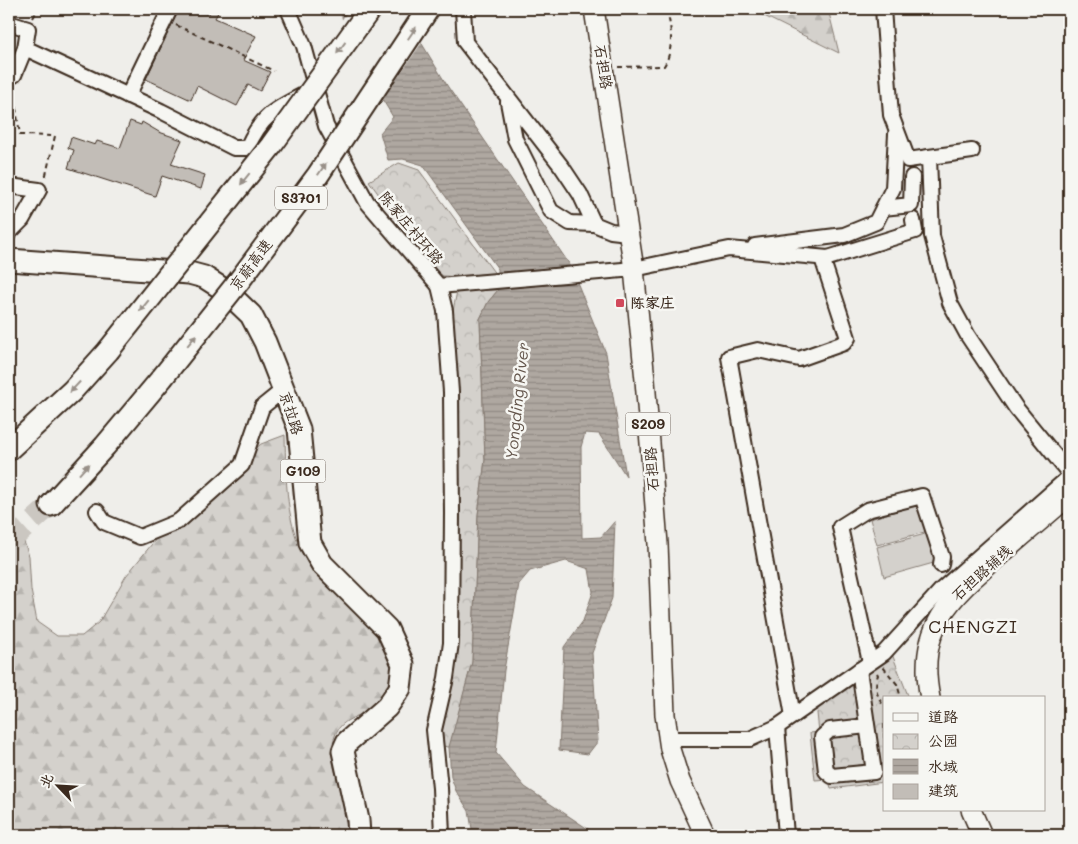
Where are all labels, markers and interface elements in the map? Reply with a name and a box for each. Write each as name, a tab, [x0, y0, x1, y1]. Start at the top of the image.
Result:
one-way arrow	[407, 26, 417, 40]
one-way arrow	[336, 41, 346, 55]
street label: 石担路	[591, 43, 617, 91]
one-way arrow	[318, 162, 327, 175]
one-way arrow	[239, 172, 250, 185]
street label: 陈家庄村环路	[375, 186, 448, 268]
road number: S3701	[275, 187, 327, 210]
street label: 京蔚高速	[224, 234, 276, 294]
place label: 陈家庄	[630, 292, 675, 312]
marker: 陈家庄	[614, 297, 626, 309]
one-way arrow	[138, 299, 149, 312]
one-way arrow	[187, 333, 198, 346]
water label: Yongding River	[500, 341, 533, 461]
one-way arrow	[69, 381, 81, 393]
street label: 京拉路	[275, 388, 308, 437]
road number: S209	[626, 412, 670, 436]
street label: 石担路	[639, 446, 663, 492]
road number: G109	[280, 460, 326, 482]
one-way arrow	[78, 464, 90, 476]
street label: 石担路辅线	[947, 540, 1016, 605]
district label: CHENGZI	[928, 614, 1018, 638]
legend	[883, 696, 1046, 812]
text: 道路	[928, 706, 958, 726]
text: 公园	[928, 730, 958, 750]
text: 水域	[928, 756, 958, 776]
north arrow	[32, 762, 82, 812]
text: 北	[34, 770, 57, 791]
text: 建筑	[928, 780, 958, 800]

